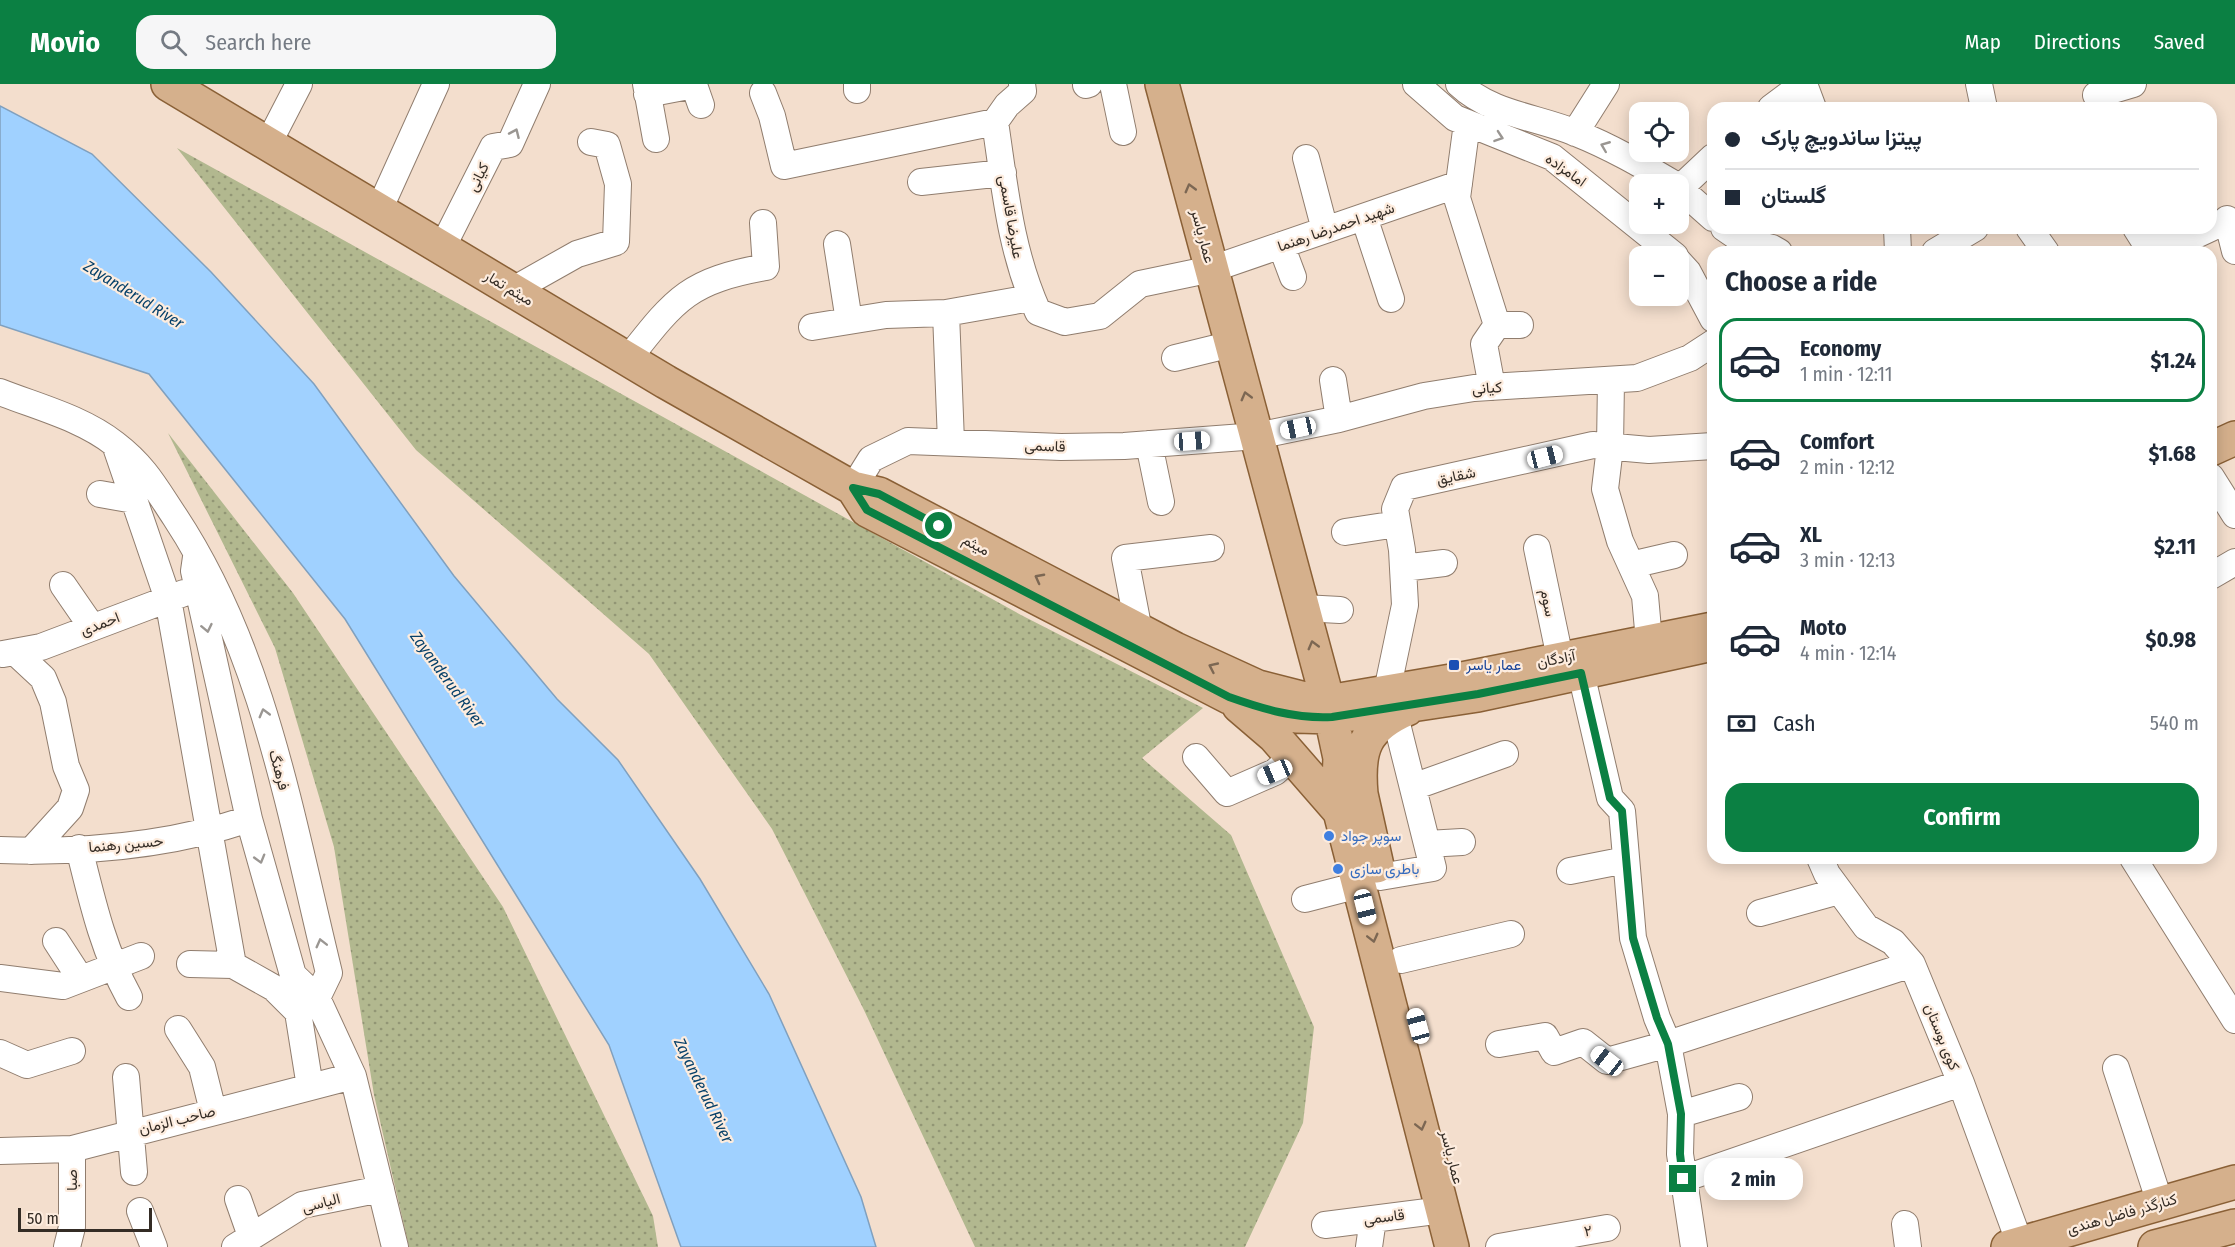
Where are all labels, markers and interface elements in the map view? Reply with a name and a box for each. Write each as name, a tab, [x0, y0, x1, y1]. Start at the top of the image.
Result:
search box	[136, 15, 556, 69]
text: Movio	[30, 26, 100, 59]
icon: search	[157, 26, 190, 59]
text: Search here	[205, 29, 311, 56]
text: Map	[1964, 29, 2001, 55]
text: Directions	[2034, 29, 2121, 55]
text: Saved	[2154, 29, 2205, 55]
map controls	[1629, 102, 1689, 306]
button: locate	[1629, 102, 1689, 162]
text: پیتزا ساندویچ پارک	[1761, 124, 1922, 151]
one-way arrow	[508, 128, 520, 139]
one-way arrow	[1493, 130, 1504, 143]
one-way arrow	[1600, 141, 1611, 153]
street label: امامزاده	[1542, 149, 1590, 191]
street label: کیانی	[463, 159, 494, 195]
street label: علیرضا قاسمی	[994, 174, 1027, 260]
button: +	[1629, 174, 1689, 234]
text: گلستان	[1761, 182, 1826, 209]
one-way arrow	[1185, 183, 1197, 193]
street label: شهید احمدرضا رهنما	[1275, 199, 1397, 255]
street label: عمار یاسر	[1187, 206, 1219, 265]
button: −	[1629, 246, 1689, 306]
water label: Zayanderud River	[80, 256, 187, 333]
street label: میثم تمار	[480, 266, 537, 311]
text: Choose a ride	[1725, 266, 1877, 298]
icon: car	[1728, 333, 1782, 387]
text: Economy	[1800, 335, 1881, 362]
text: $1.24	[2150, 347, 2196, 374]
text: 1 min · 12:11	[1800, 362, 1892, 386]
street label: کیانی	[1471, 378, 1503, 399]
one-way arrow	[1241, 391, 1253, 402]
car	[1279, 415, 1317, 441]
icon: car	[1728, 426, 1782, 480]
text: Comfort	[1800, 428, 1874, 455]
car	[1173, 431, 1211, 451]
street label: قاسمی	[1024, 436, 1066, 457]
text: $1.68	[2149, 440, 2196, 467]
car	[1525, 444, 1565, 470]
text: 2 min · 12:12	[1800, 455, 1895, 479]
street label: شقایق	[1435, 463, 1478, 490]
route start	[925, 512, 952, 539]
icon: car	[1728, 519, 1782, 573]
text: XL	[1800, 521, 1822, 548]
street label: میثم	[959, 530, 993, 560]
text: $2.11	[2154, 533, 2196, 560]
text: 3 min · 12:13	[1800, 548, 1895, 572]
one-way arrow	[1035, 574, 1046, 585]
street label: سوم	[1536, 588, 1559, 619]
street label: احمدی	[78, 608, 123, 641]
icon: car	[1728, 612, 1782, 666]
text: Moto	[1800, 614, 1847, 641]
one-way arrow	[200, 622, 213, 632]
text: $0.98	[2145, 626, 2196, 653]
water label: Zayanderud River	[406, 627, 489, 731]
one-way arrow	[1308, 640, 1321, 650]
text: 4 min · 12:14	[1800, 641, 1897, 665]
street label: آزادگان	[1535, 646, 1578, 672]
place label: عمار یاسر	[1465, 656, 1521, 674]
marker: عمار یاسر	[1447, 658, 1461, 672]
one-way arrow	[1208, 662, 1219, 674]
icon: cash	[1725, 707, 1758, 740]
one-way arrow	[258, 708, 271, 718]
text: Cash	[1773, 710, 1816, 737]
text: 540 m	[2150, 711, 2199, 735]
street label: فرهنگ	[265, 748, 293, 792]
car	[1255, 757, 1295, 787]
button: Confirm	[1725, 783, 2199, 852]
place label: سوپر جواد	[1341, 827, 1402, 846]
marker: سوپر جواد	[1322, 829, 1336, 843]
street label: حسین رهنما	[88, 832, 164, 857]
one-way arrow	[253, 853, 265, 863]
place label: باطری سازی	[1350, 860, 1420, 879]
marker: باطری سازی	[1331, 862, 1345, 876]
car	[1352, 887, 1378, 927]
one-way arrow	[1365, 933, 1378, 943]
one-way arrow	[316, 938, 329, 948]
street label: کوی بوستان	[1920, 1001, 1964, 1074]
car	[1405, 1006, 1431, 1046]
water label: Zayanderud River	[670, 1034, 737, 1146]
car	[1587, 1043, 1627, 1079]
street label: صاحب الزمان	[137, 1102, 217, 1138]
one-way arrow	[1414, 1121, 1427, 1131]
street label: عمار یاسر	[1436, 1127, 1467, 1186]
callout: 2 min	[1704, 1158, 1803, 1200]
route end	[1669, 1165, 1696, 1192]
text: 2 min	[1731, 1167, 1776, 1191]
street label: صبا	[63, 1169, 81, 1191]
street label: الیاسی	[300, 1189, 342, 1218]
street label: کنارگذر فاضل هندی	[2065, 1190, 2180, 1239]
scale bar	[18, 1205, 152, 1232]
street label: قاسمی	[1362, 1206, 1406, 1229]
text: 50 m	[27, 1209, 59, 1228]
street label: ۲	[1583, 1221, 1594, 1241]

